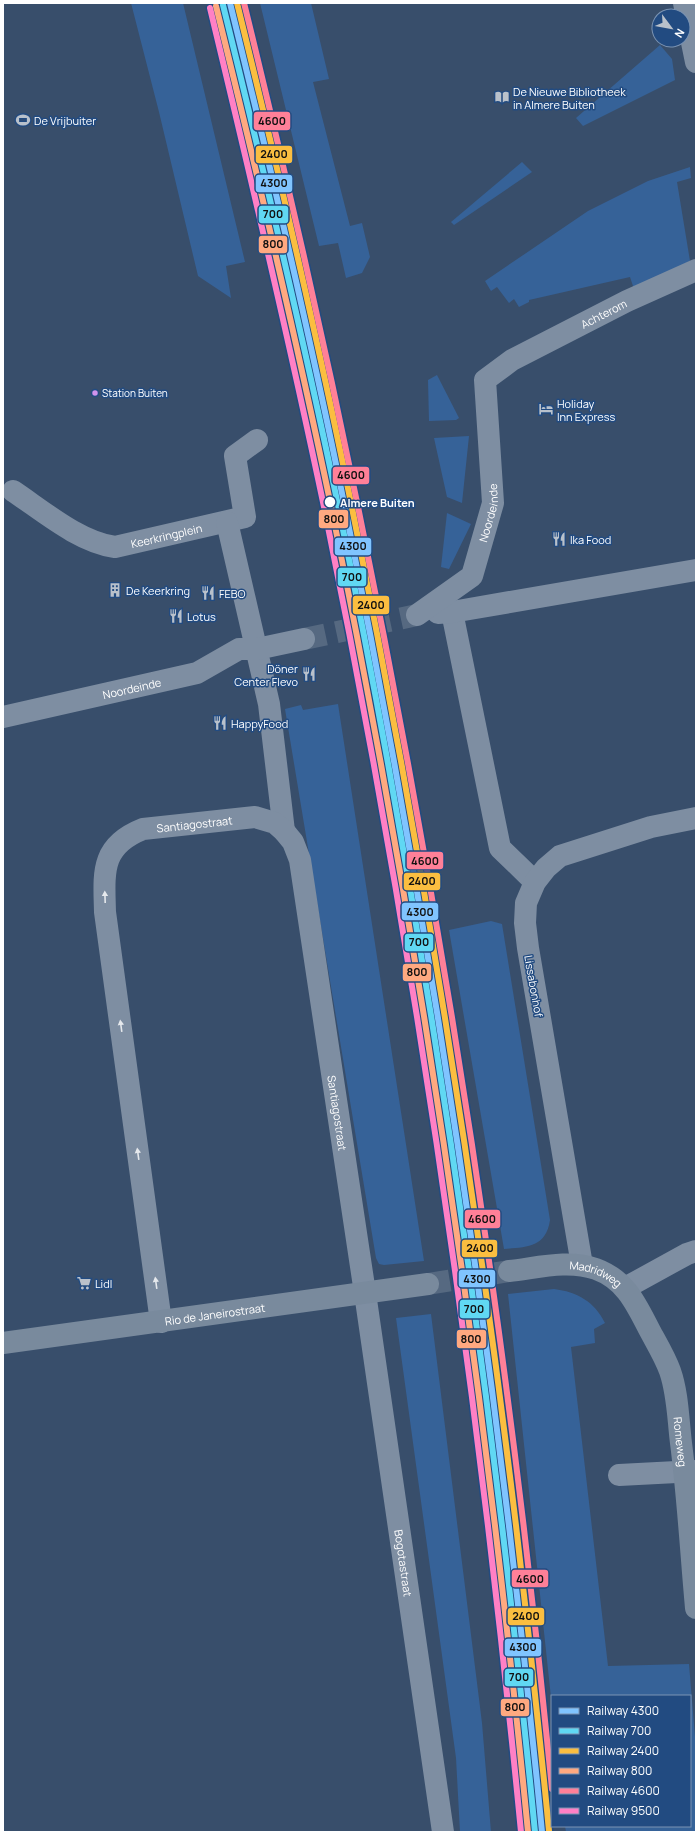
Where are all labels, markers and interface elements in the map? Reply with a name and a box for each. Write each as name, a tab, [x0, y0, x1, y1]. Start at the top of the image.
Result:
north arrow	[651, 8, 691, 48]
text: N	[671, 26, 688, 41]
place label: De Nieuwe Bibliotheek in Almere Buiten	[513, 84, 626, 112]
library icon: De Nieuwe Bibliotheek in Almere Buiten	[494, 89, 510, 105]
line badge: 4600	[253, 111, 291, 131]
sports icon: De Vrijbuiter	[15, 112, 31, 128]
place label: De Vrijbuiter	[34, 113, 96, 128]
text: 4600	[258, 113, 286, 128]
line badge: 2400	[255, 145, 293, 164]
text: 2400	[260, 146, 288, 161]
line badge: 4300	[255, 174, 293, 193]
text: 4300	[260, 175, 288, 190]
line badge: 700	[258, 205, 289, 224]
text: 700	[263, 206, 283, 221]
line badge: 800	[258, 235, 288, 254]
text: 800	[262, 236, 284, 251]
street label: Achterom	[578, 295, 629, 331]
place label: Station Buiten	[102, 386, 168, 400]
marker: Station Buiten	[90, 388, 100, 398]
place label: Holiday Inn Express	[557, 396, 615, 424]
hotel icon: Holiday Inn Express	[538, 401, 554, 417]
line badge: 4600	[332, 466, 370, 485]
text: 4600	[337, 467, 365, 482]
street label: Noordeinde	[475, 483, 500, 544]
marker: Almere Buiten	[323, 495, 337, 509]
place label: Almere Buiten	[340, 495, 415, 510]
line badge: 800	[318, 509, 349, 529]
text: 800	[323, 511, 345, 526]
street label: Keerkringplein	[129, 520, 203, 551]
restaurant icon: Ika Food	[551, 531, 567, 547]
place label: Ika Food	[570, 532, 611, 547]
line badge: 4300	[334, 537, 372, 556]
text: 4300	[339, 538, 367, 553]
line badge: 700	[337, 567, 367, 587]
text: 700	[342, 569, 362, 584]
building icon: De Keerkring	[107, 582, 123, 598]
place label: De Keerkring	[126, 583, 190, 598]
restaurant icon: FEBO	[200, 585, 216, 601]
place label: FEBO	[219, 586, 246, 601]
line badge: 2400	[352, 595, 390, 615]
text: 2400	[357, 597, 385, 612]
restaurant icon: Lotus	[168, 608, 184, 624]
place label: Lotus	[187, 609, 216, 624]
place label: Döner Center Flevo	[234, 661, 298, 689]
restaurant icon: Döner Center Flevo	[301, 666, 317, 682]
street label: Noordeinde	[101, 674, 163, 702]
restaurant icon: HappyFood	[212, 715, 228, 731]
place label: HappyFood	[231, 716, 288, 731]
street label: Santiagostraat	[156, 812, 233, 835]
line badge: 4600	[406, 851, 444, 870]
text: 4600	[411, 853, 439, 868]
line badge: 2400	[403, 872, 441, 891]
text: 2400	[408, 873, 436, 888]
one-way arrow	[102, 890, 108, 903]
line badge: 4300	[401, 902, 439, 921]
text: 4300	[406, 904, 434, 919]
line badge: 700	[404, 933, 434, 952]
text: 700	[409, 934, 429, 949]
street label: Lissabonhof	[521, 954, 547, 1018]
line badge: 800	[402, 963, 432, 982]
text: 800	[406, 964, 428, 979]
one-way arrow	[117, 1020, 124, 1032]
street label: Santiagostraat	[325, 1074, 351, 1152]
one-way arrow	[135, 1148, 141, 1161]
line badge: 4600	[464, 1209, 501, 1229]
text: 4600	[468, 1211, 496, 1226]
line badge: 2400	[461, 1239, 498, 1258]
text: 2400	[466, 1240, 494, 1255]
street label: Madridweg	[569, 1257, 626, 1290]
line badge: 4300	[458, 1269, 496, 1288]
text: 4300	[463, 1271, 491, 1286]
supermarket icon: Lidl	[76, 1275, 92, 1291]
place label: Lidl	[95, 1276, 112, 1291]
one-way arrow	[152, 1277, 159, 1289]
street label: Rio de Janeirostraat	[164, 1299, 266, 1328]
line badge: 700	[459, 1299, 490, 1319]
text: 700	[464, 1301, 484, 1316]
line badge: 800	[456, 1329, 487, 1349]
text: 800	[460, 1331, 482, 1346]
street label: Romeweg	[671, 1416, 691, 1468]
street label: Bogotastraat	[392, 1529, 416, 1597]
line badge: 4600	[511, 1569, 549, 1588]
text: 4600	[516, 1571, 544, 1586]
line badge: 2400	[507, 1607, 545, 1626]
text: 2400	[512, 1608, 540, 1623]
line badge: 4300	[504, 1638, 542, 1657]
text: 4300	[509, 1639, 537, 1654]
line badge: 700	[504, 1668, 534, 1687]
text: 700	[509, 1669, 529, 1684]
legend	[551, 1695, 691, 1827]
line badge: 800	[500, 1698, 530, 1717]
text: 800	[504, 1699, 526, 1714]
text: Railway 4300	[587, 1702, 659, 1719]
text: Railway 700	[587, 1722, 651, 1739]
text: Railway 2400	[587, 1742, 659, 1759]
text: Railway 800	[587, 1762, 652, 1779]
text: Railway 4600	[587, 1782, 660, 1799]
text: Railway 9500	[587, 1802, 660, 1819]

